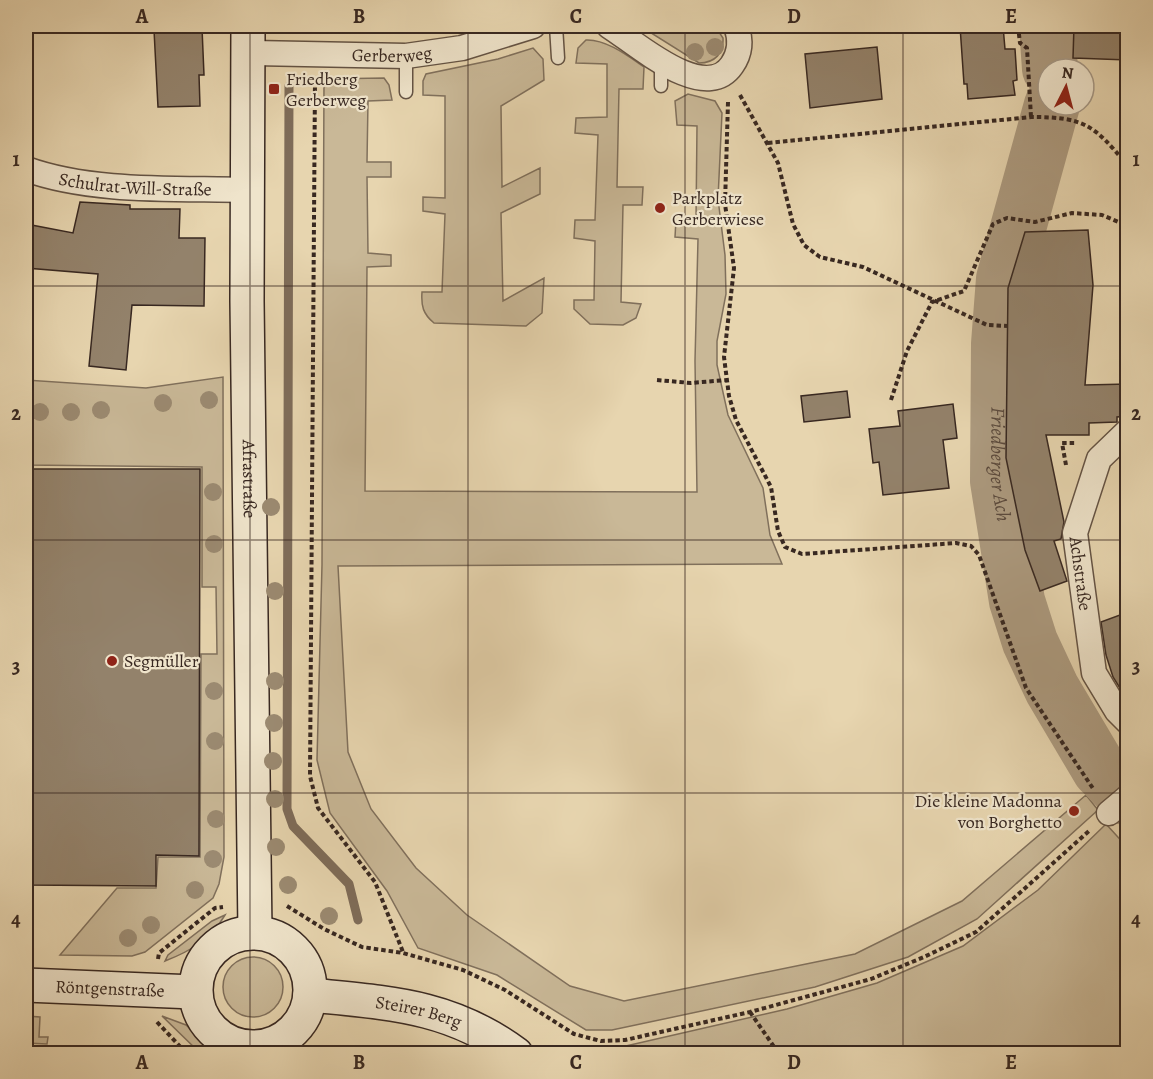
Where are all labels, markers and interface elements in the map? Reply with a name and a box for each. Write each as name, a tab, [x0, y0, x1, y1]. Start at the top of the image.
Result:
text: A	[135, 3, 149, 30]
text: B	[353, 3, 365, 30]
text: C	[570, 3, 582, 30]
text: D	[787, 3, 801, 30]
text: E	[1005, 3, 1017, 30]
street label: Gerberweg	[352, 40, 434, 68]
north arrow	[1036, 57, 1096, 117]
text: N	[1061, 62, 1075, 85]
place label: Friedberg Gerberweg	[286, 67, 366, 112]
marker: Friedberg Gerberweg	[267, 82, 281, 96]
text: 1	[12, 146, 20, 173]
text: 1	[1132, 146, 1140, 173]
street label: Schulrat-Will-Straße	[57, 167, 212, 201]
place label: Parkplatz Gerberwiese	[672, 186, 764, 231]
marker: Parkplatz Gerberwiese	[653, 201, 667, 215]
text: 2	[11, 400, 21, 427]
text: 2	[1131, 400, 1141, 427]
water label: Friedberger Ach	[984, 407, 1018, 523]
street label: Afrastraße	[237, 439, 262, 518]
street label: Achstraße	[1063, 534, 1097, 612]
place label: Segmüller	[124, 649, 199, 673]
text: 3	[12, 653, 20, 680]
text: 3	[1132, 653, 1140, 680]
marker: Segmüller	[105, 654, 119, 668]
place label: Die kleine Madonna von Borghetto	[914, 789, 1063, 834]
marker: Die kleine Madonna von Borghetto	[1067, 804, 1081, 818]
text: 4	[11, 906, 21, 933]
text: 4	[1131, 906, 1141, 933]
street label: Röntgenstraße	[55, 974, 165, 1003]
street label: Steirer Berg	[374, 990, 465, 1034]
text: A	[135, 1049, 149, 1076]
text: B	[353, 1049, 365, 1076]
text: C	[570, 1049, 582, 1076]
text: D	[787, 1049, 801, 1076]
text: E	[1005, 1049, 1017, 1076]

